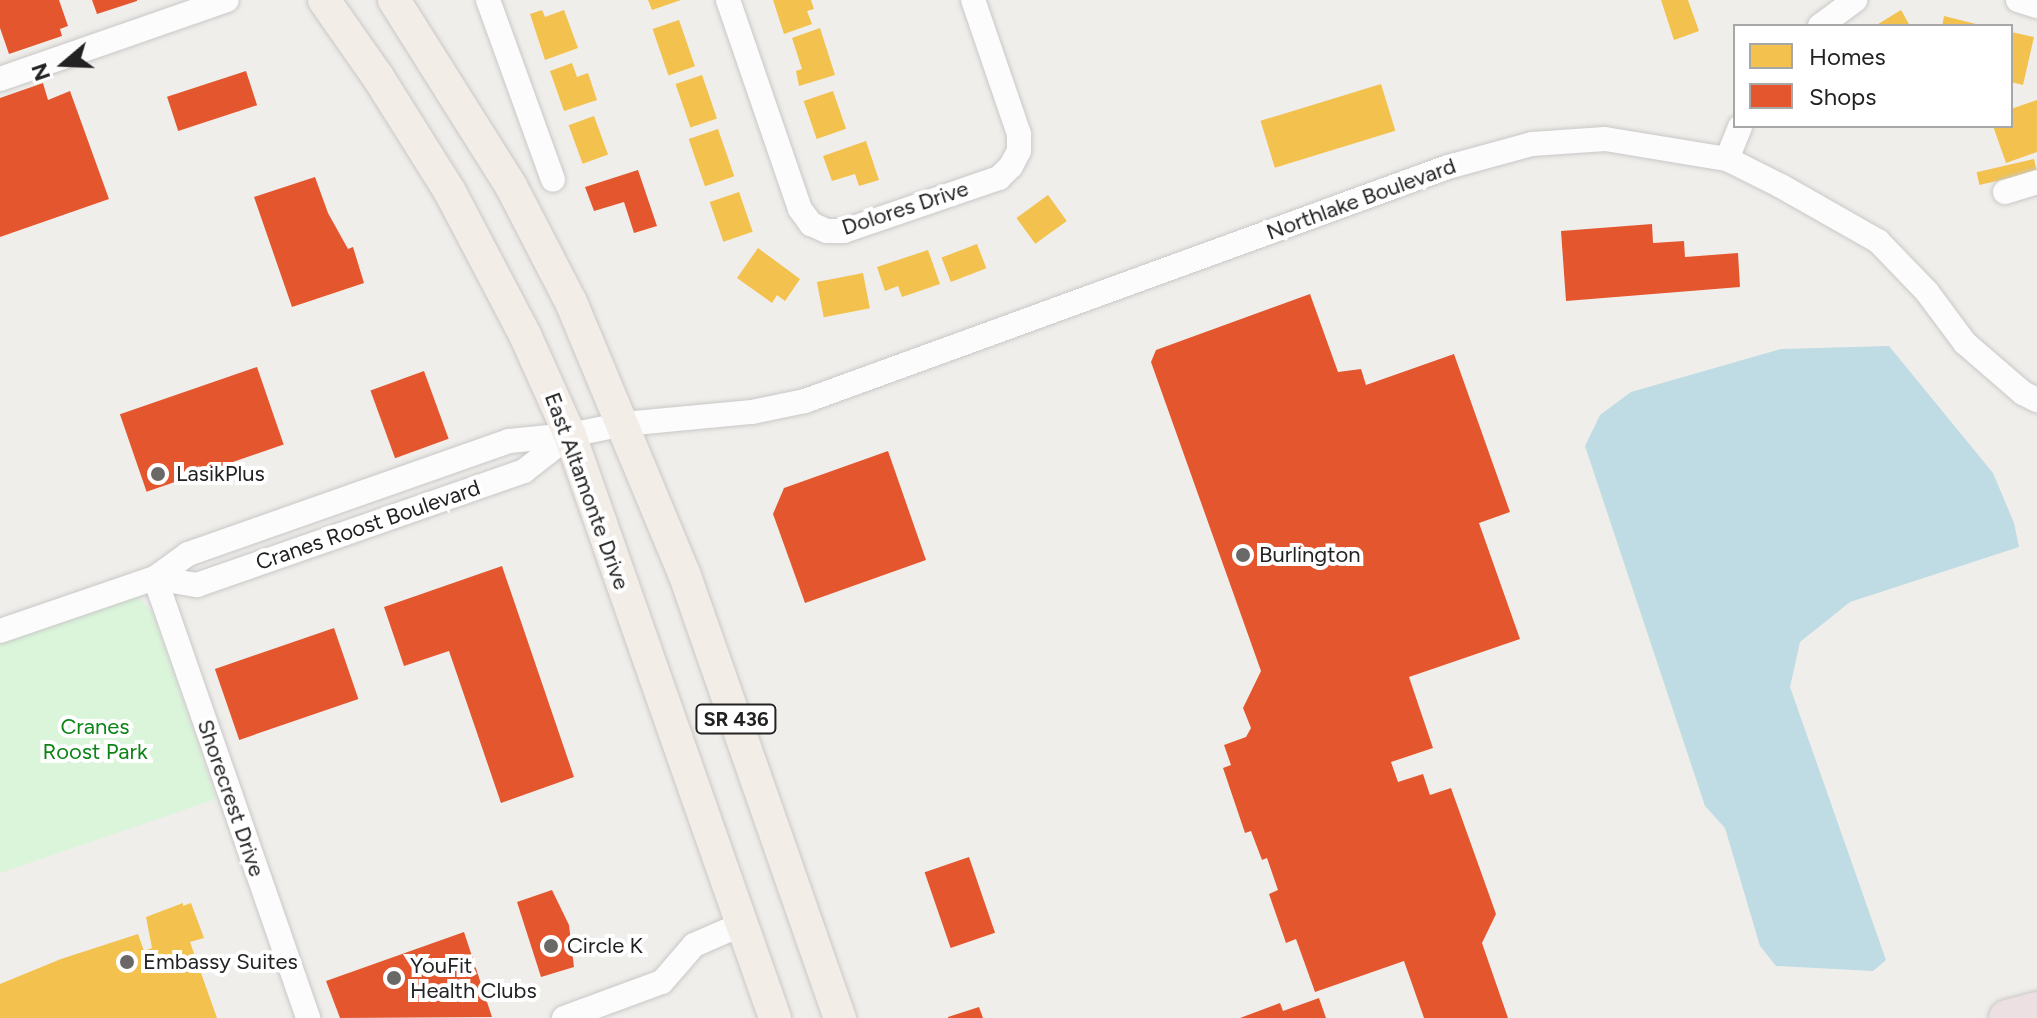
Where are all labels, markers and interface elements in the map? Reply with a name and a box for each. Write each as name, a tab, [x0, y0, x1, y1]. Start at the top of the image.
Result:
north arrow	[24, 24, 104, 104]
legend	[1733, 24, 2013, 128]
text: Homes	[1809, 42, 1886, 71]
text: N	[25, 60, 56, 84]
text: Shops	[1809, 82, 1876, 111]
street label: Northlake Boulevard	[1263, 152, 1459, 246]
street label: Dolores Drive	[838, 175, 972, 241]
street label: East Altamonte Drive	[539, 389, 635, 593]
place label: LasikPlus	[176, 461, 265, 487]
marker: LasikPlus	[147, 463, 169, 485]
street label: Cranes Roost Boulevard	[252, 474, 484, 576]
place label: Burlington	[1259, 542, 1361, 568]
marker: Burlington	[1234, 546, 1252, 564]
road number: SR 436	[694, 703, 778, 735]
park label: Cranes Roost Park	[42, 713, 148, 764]
street label: Shorecrest Drive	[192, 716, 270, 880]
place label: Circle K	[567, 933, 643, 959]
marker: Circle K	[542, 937, 560, 955]
place label: Embassy Suites	[143, 949, 298, 975]
place label: YouFit Health Clubs	[410, 952, 537, 1004]
marker: Embassy Suites	[118, 953, 136, 971]
marker: YouFit Health Clubs	[385, 969, 403, 987]

